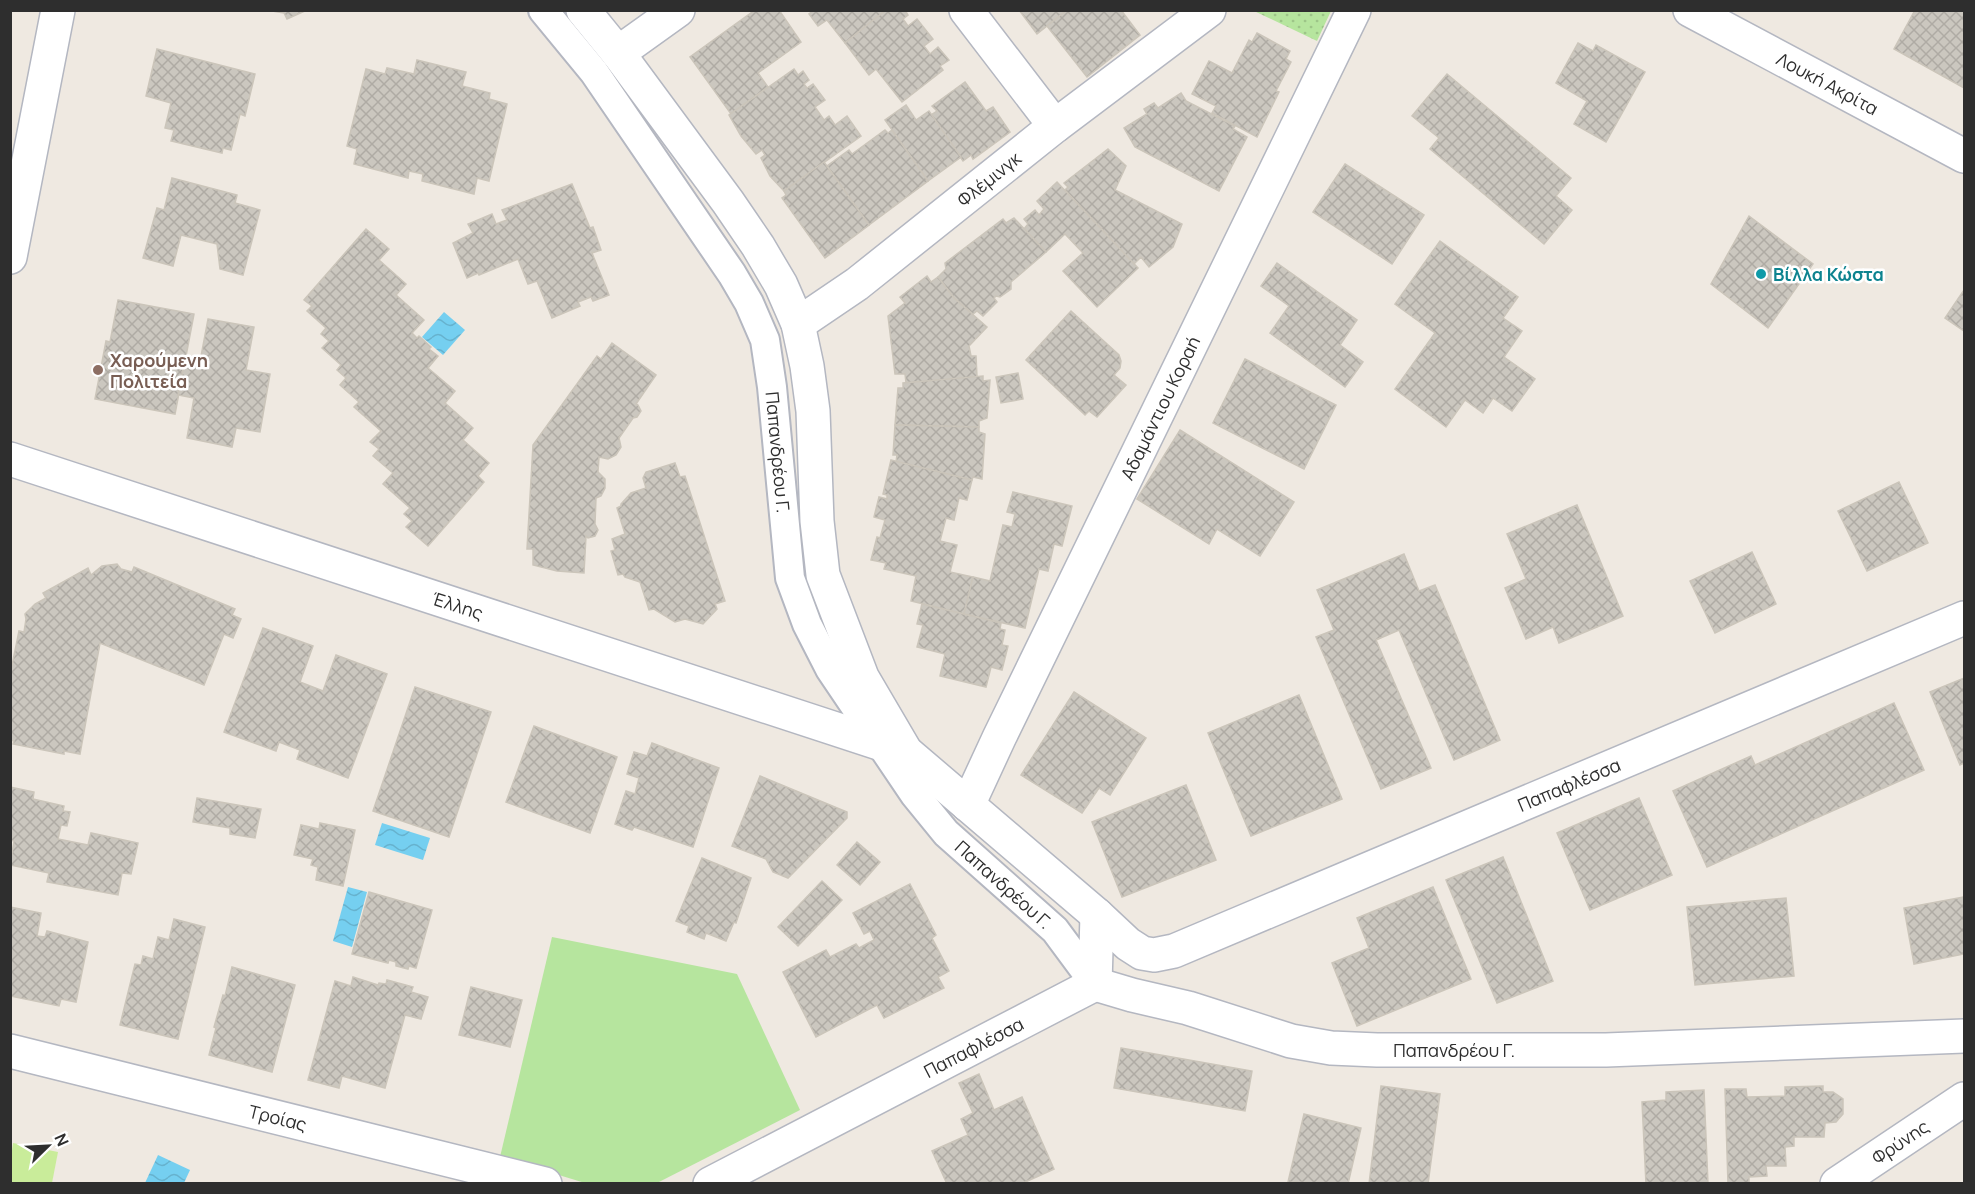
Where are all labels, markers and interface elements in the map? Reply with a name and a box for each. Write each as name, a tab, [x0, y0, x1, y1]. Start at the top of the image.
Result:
street label: Λουκή Ακρίτα	[1773, 46, 1883, 120]
street label: Φλέμινγκ	[952, 145, 1027, 212]
place label: Βίλλα Κώστα	[1773, 262, 1884, 286]
marker: Βίλλα Κώστα	[1754, 267, 1768, 281]
street label: Αδαμάντιου Κοραή	[1115, 332, 1205, 484]
place label: Χαρούμενη Πολιτεία	[110, 348, 208, 393]
marker: Χαρούμενη Πολιτεία	[91, 363, 105, 377]
street label: Παπανδρέου Γ.	[760, 391, 796, 514]
street label: Έλλης	[429, 586, 486, 625]
street label: Παπαφλέσσα	[1514, 752, 1624, 817]
street label: Παπανδρέου Γ.	[950, 835, 1057, 934]
street label: Παπαφλέσσα	[920, 1011, 1028, 1083]
street label: Παπανδρέου Γ.	[1393, 1038, 1515, 1062]
street label: Τροίας	[246, 1099, 309, 1136]
street label: Φρύνης	[1867, 1114, 1933, 1169]
north arrow	[18, 1116, 78, 1176]
text: N	[49, 1130, 74, 1150]

